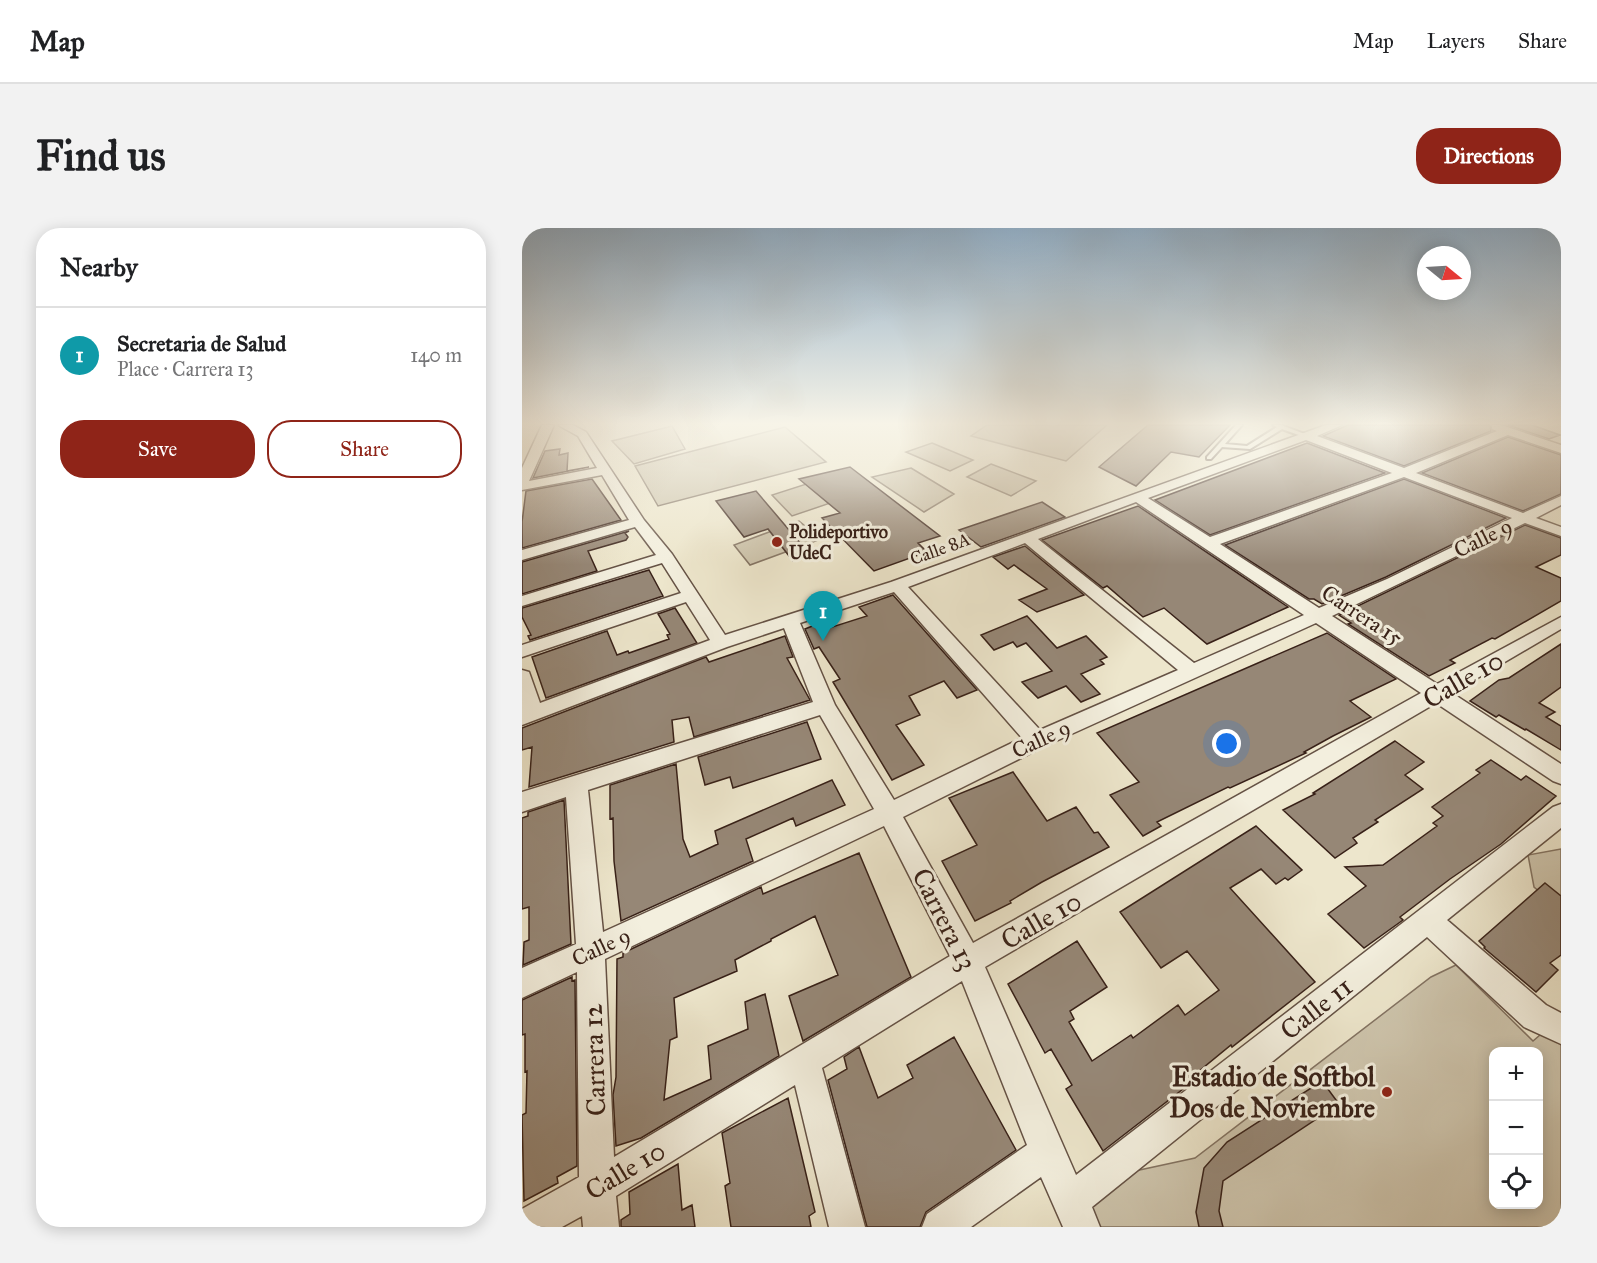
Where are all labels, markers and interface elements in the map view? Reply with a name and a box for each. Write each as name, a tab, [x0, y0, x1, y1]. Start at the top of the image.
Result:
text: Map	[30, 24, 85, 59]
text: Map	[1353, 28, 1394, 54]
text: Layers	[1427, 28, 1485, 54]
text: Share	[1518, 28, 1567, 54]
button: Directions	[1416, 128, 1561, 184]
text: Find us	[36, 130, 166, 182]
north arrow	[1417, 246, 1471, 300]
text: Nearby	[60, 251, 138, 283]
text: Secretaria de Salud	[117, 330, 286, 357]
text: 1	[76, 343, 83, 367]
text: 140 m	[410, 343, 462, 367]
text: Place · Carrera 13	[117, 357, 253, 381]
button: Save	[60, 420, 255, 478]
button: Share	[267, 420, 462, 478]
street label: Calle 9	[1449, 512, 1517, 564]
place label: Polideportivo UdeC	[789, 521, 888, 564]
street label: Calle 8A	[907, 528, 973, 570]
marker: Polideportivo UdeC	[770, 535, 784, 549]
street label: Carrera 15	[1317, 579, 1407, 651]
pin: 1	[804, 592, 842, 641]
street label: Calle 10	[1417, 643, 1509, 715]
street label: Calle 9	[1007, 714, 1075, 764]
your location	[1212, 729, 1241, 758]
street label: Carrera 13	[905, 863, 985, 975]
street label: Calle 10	[995, 884, 1087, 956]
street label: Calle 9	[567, 922, 635, 972]
street label: Calle 11	[1273, 970, 1359, 1046]
street label: Carrera 12	[576, 1003, 612, 1117]
map controls	[1489, 1047, 1543, 1209]
button: +	[1489, 1047, 1543, 1101]
place label: Estadio de Softbol Dos de Noviembre	[1169, 1060, 1376, 1124]
marker: Estadio de Softbol Dos de Noviembre	[1380, 1085, 1394, 1099]
button: −	[1489, 1101, 1543, 1155]
street label: Calle 10	[579, 1133, 671, 1207]
button: locate	[1489, 1155, 1543, 1209]

